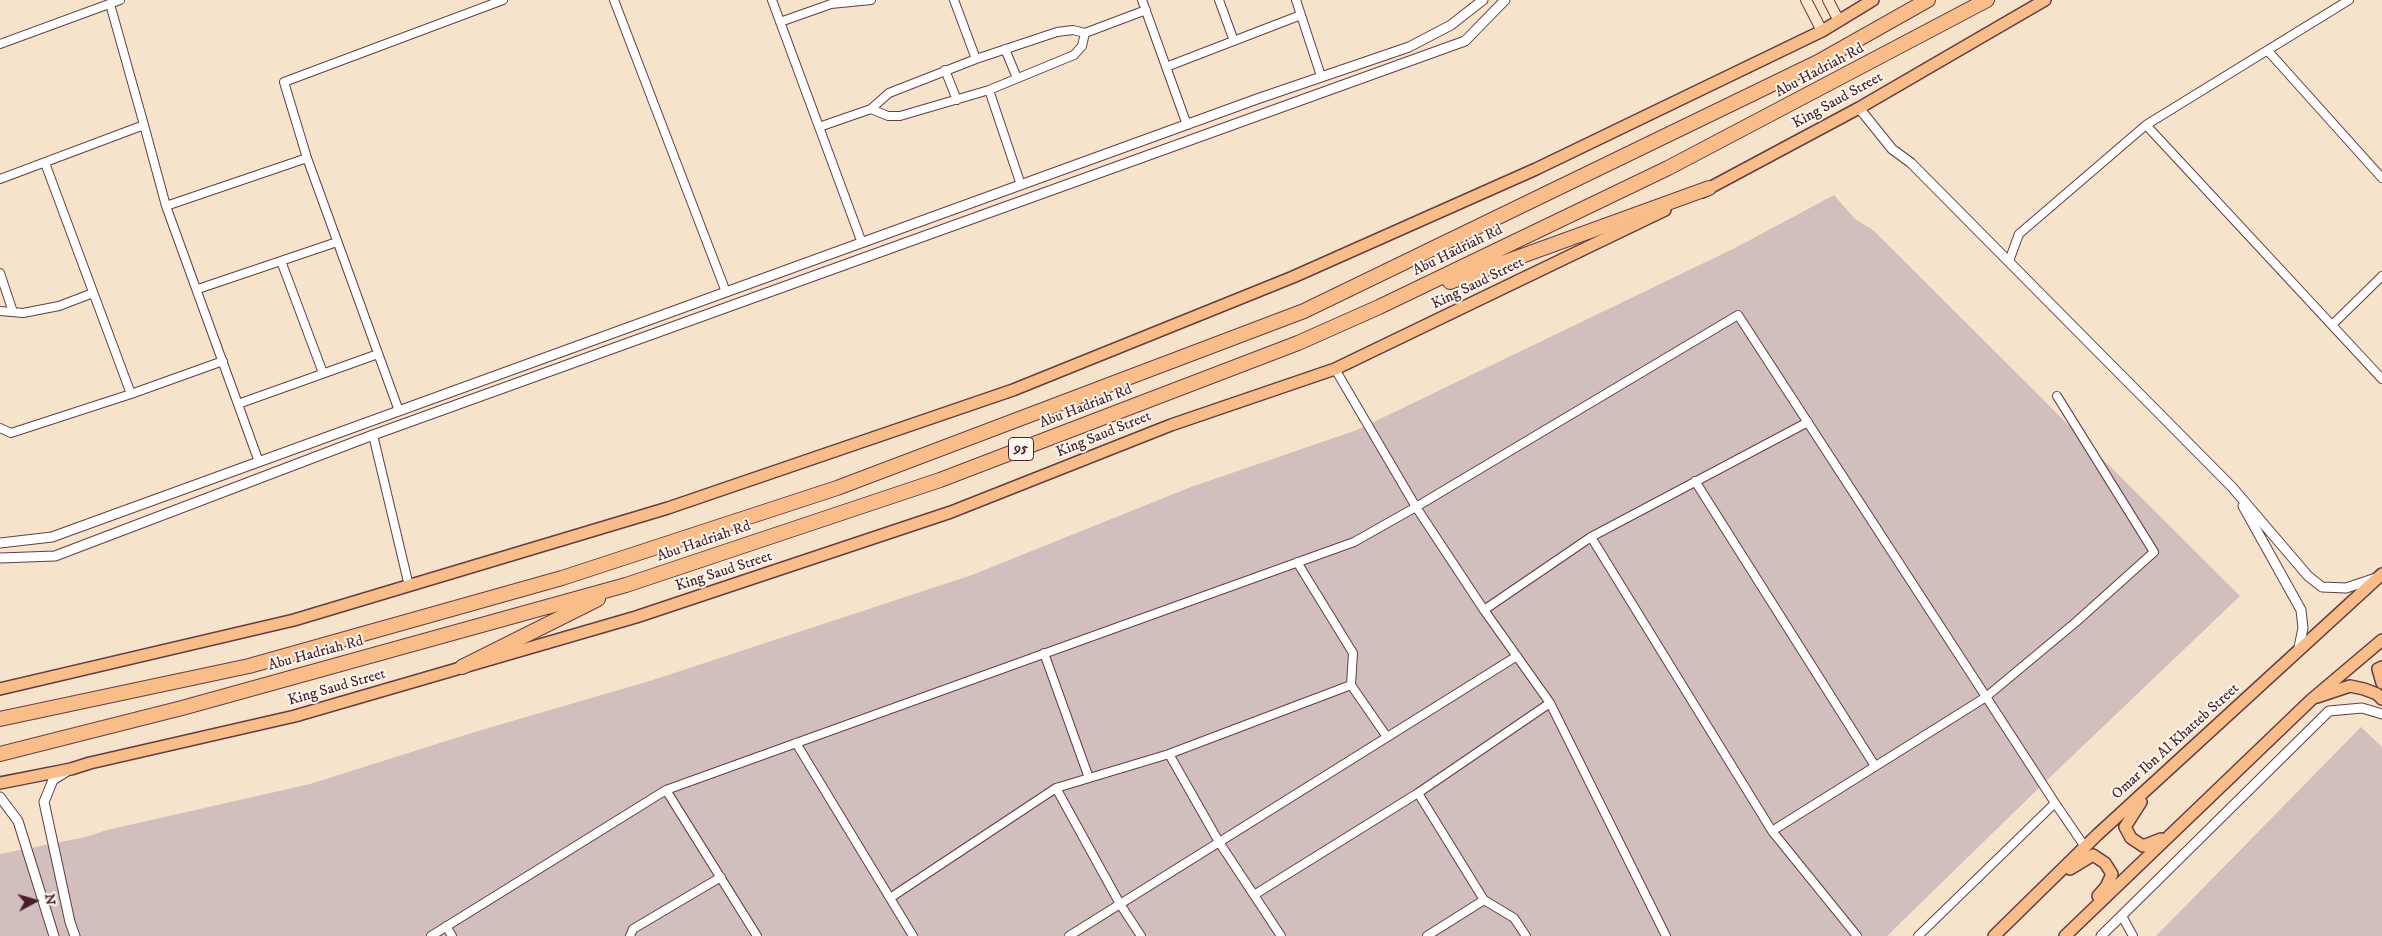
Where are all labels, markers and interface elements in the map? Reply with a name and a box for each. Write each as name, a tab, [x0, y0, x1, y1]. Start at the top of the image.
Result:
street label: Abu Hadriah Rd	[1773, 40, 1867, 102]
street label: King Saud Street	[1790, 69, 1886, 133]
street label: Abu Hadriah Rd	[1410, 221, 1506, 281]
street label: King Saud Street	[1429, 254, 1527, 314]
street label: Abu Hadriah Rd	[1037, 381, 1135, 433]
street label: King Saud Street	[1054, 408, 1154, 462]
road number: 95	[1008, 438, 1034, 460]
street label: Abu Hadriah Rd	[655, 518, 753, 566]
street label: King Saud Street	[673, 548, 775, 596]
street label: Abu Hadriah Rd	[266, 633, 366, 675]
street label: King Saud Street	[286, 666, 388, 710]
street label: Omar Ibn Al Khatteb Street	[2109, 680, 2243, 804]
north arrow	[10, 876, 60, 926]
text: N	[40, 893, 59, 906]

